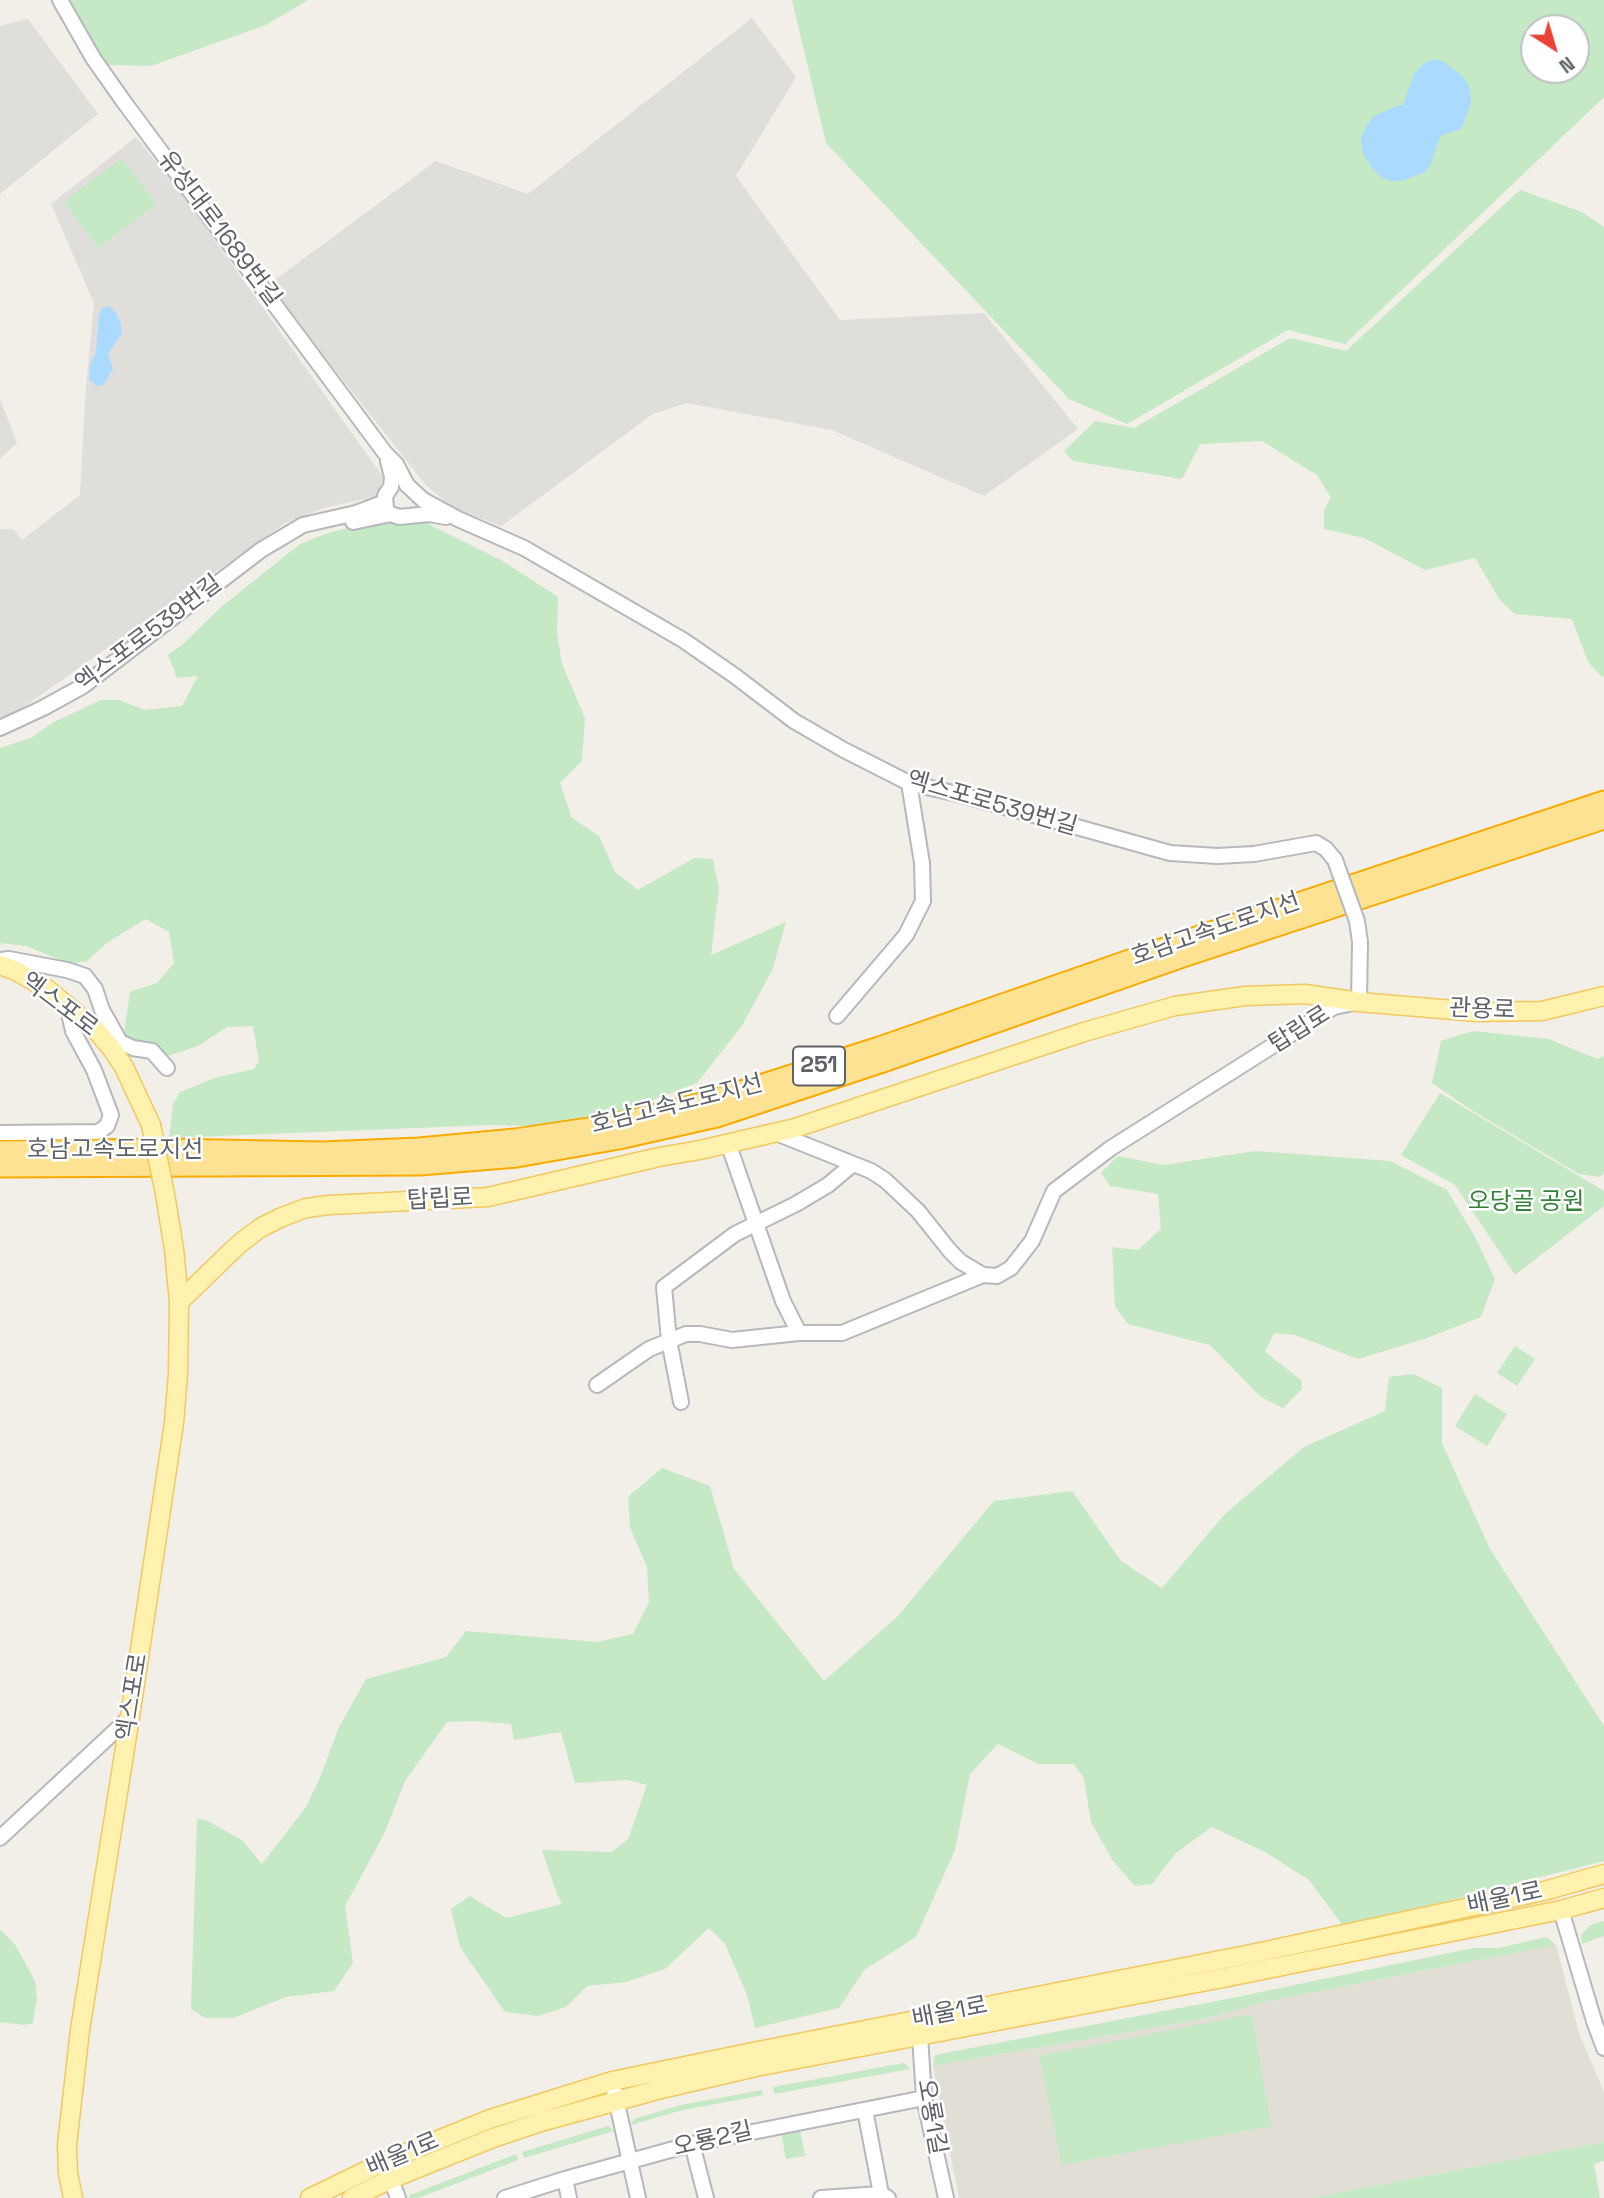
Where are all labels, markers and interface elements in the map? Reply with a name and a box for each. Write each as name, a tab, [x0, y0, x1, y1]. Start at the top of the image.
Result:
north arrow	[1520, 14, 1590, 84]
text: N	[1554, 51, 1579, 78]
street label: 유성대로1689번길	[151, 146, 287, 312]
street label: 엑스포로539번길	[70, 570, 228, 698]
street label: 엑스포로539번길	[903, 766, 1081, 842]
street label: 호남고속도로지선	[1128, 888, 1304, 972]
street label: 엑스포로	[15, 967, 103, 1043]
street label: 관용로	[1448, 994, 1516, 1026]
street label: 탑립로	[1264, 1000, 1336, 1060]
road number: 251	[793, 1046, 845, 1086]
street label: 호남고속도로지선	[588, 1070, 766, 1140]
street label: 호남고속도로지선	[27, 1136, 203, 1164]
street label: 탑립로	[406, 1184, 474, 1216]
park label: 오당골 공원	[1468, 1188, 1584, 1216]
street label: 엑스포로	[112, 1651, 154, 1743]
street label: 배울1로	[1465, 1877, 1545, 1921]
street label: 배울1로	[910, 1992, 990, 2034]
street label: 오룡1길	[910, 2077, 952, 2157]
street label: 오룡2길	[670, 2117, 756, 2163]
street label: 배울1로	[362, 2127, 444, 2183]

